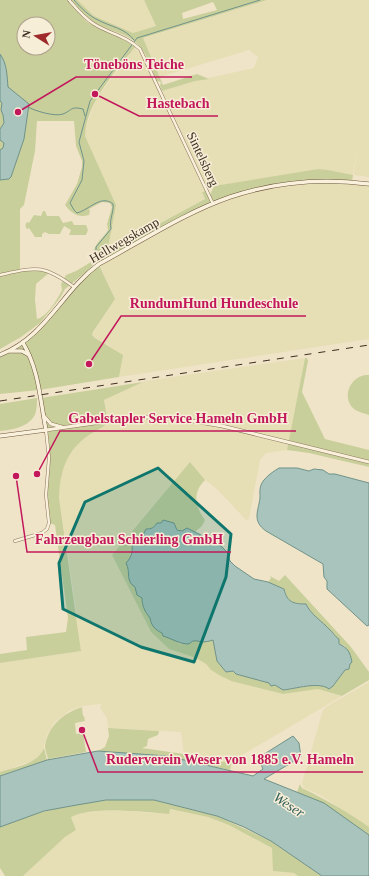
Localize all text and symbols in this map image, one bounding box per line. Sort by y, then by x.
north arrow [16,16,56,56]
text: N [20,29,33,39]
callout: Töneböns Teiche [76,51,192,77]
text: Töneböns Teiche [84,57,184,72]
callout: Hastebach [139,90,218,116]
text: Hastebach [147,96,210,111]
street label: Sintelsberg [184,129,222,189]
street label: Hellwegskamp [86,214,162,266]
callout: RundumHund Hundeschule [121,290,306,316]
text: RundumHund Hundeschule [130,296,298,311]
callout: Gabelstapler Service Hameln GmbH [60,405,296,431]
text: Gabelstapler Service Hameln GmbH [68,411,288,426]
callout: Fahrzeugbau Schierling GmbH [27,526,231,552]
text: Fahrzeugbau Schierling GmbH [35,532,223,547]
callout: Ruderverein Weser von 1885 e.V. Hameln [98,746,363,772]
text: Ruderverein Weser von 1885 e.V. Hameln [106,752,354,767]
water label: Weser [271,790,308,821]

